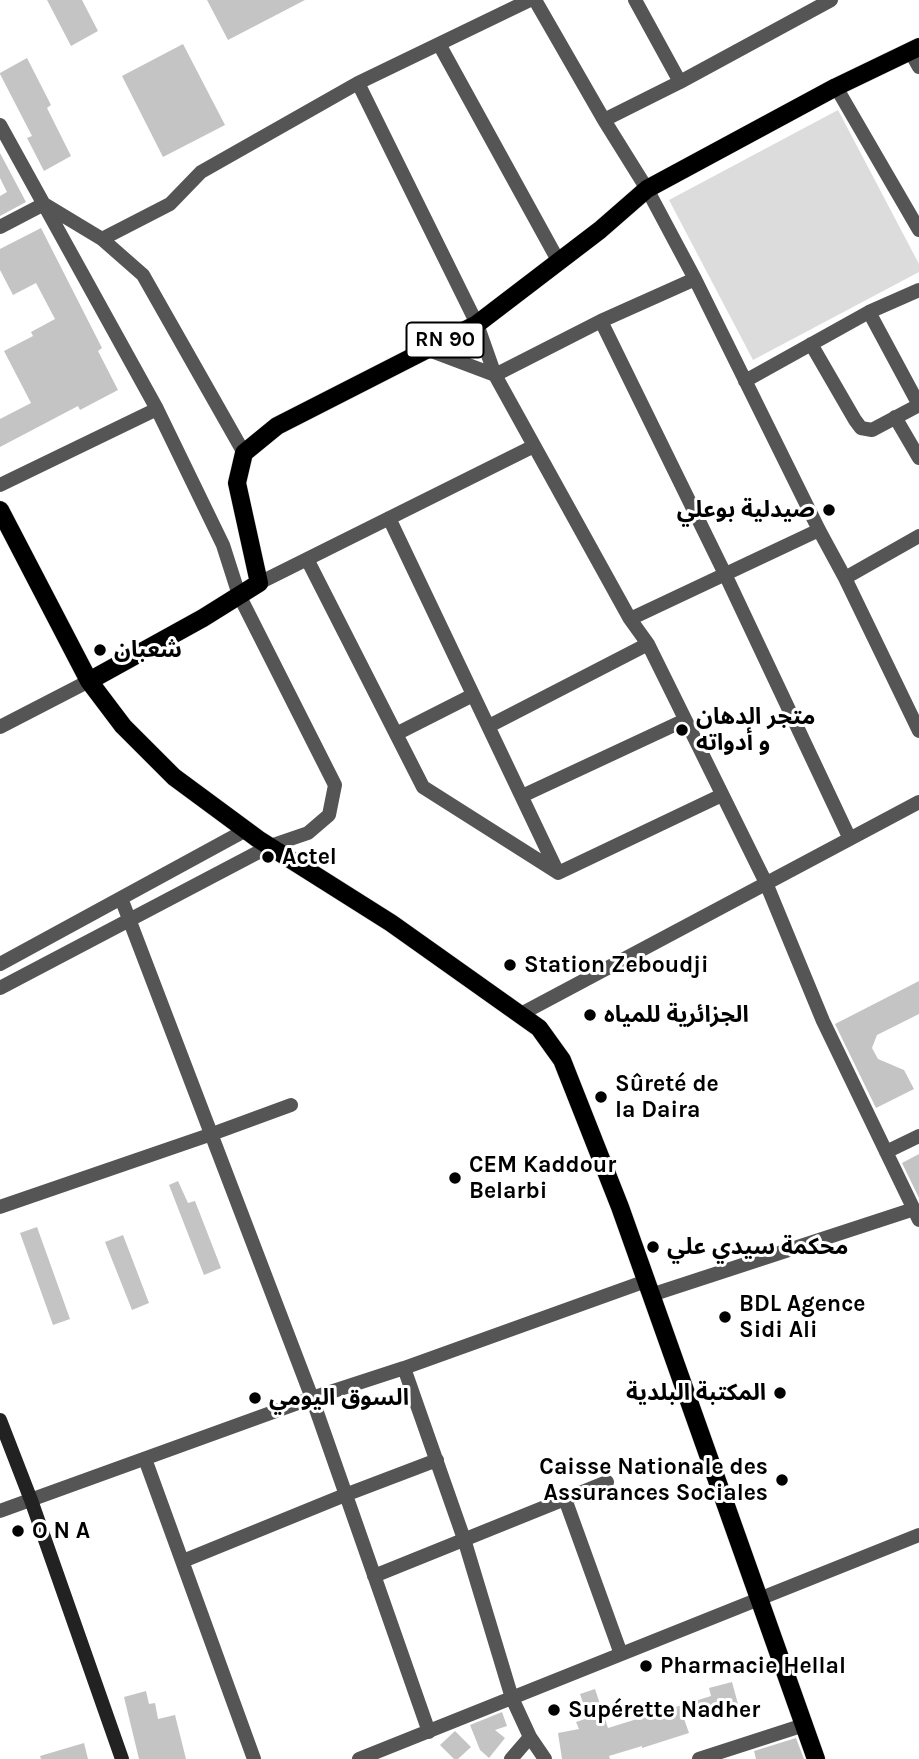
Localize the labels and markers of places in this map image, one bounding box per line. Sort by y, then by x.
place label: صيدلية بوعلي [677,496,815,524]
marker: صيدلية بوعلي [821,502,837,518]
place label: شعبان [114,636,182,664]
marker: شعبان [92,642,108,658]
place label: متجر الدهان و أدواته [696,703,815,757]
marker: متجر الدهان و أدواته [674,722,690,738]
place label: Actel [282,843,337,871]
marker: Actel [260,849,276,865]
place label: Station Zeboudji [524,951,709,979]
marker: Station Zeboudji [502,957,518,973]
place label: الجزائرية للمياه [604,1001,749,1029]
marker: الجزائرية للمياه [582,1007,598,1023]
place label: Sûreté de la Daira [615,1070,719,1124]
marker: Sûreté de la Daira [593,1089,609,1105]
place label: CEM Kaddour Belarbi [469,1151,616,1205]
marker: CEM Kaddour Belarbi [447,1170,463,1186]
place label: محكمة سيدي علي [667,1233,848,1261]
marker: محكمة سيدي علي [645,1239,661,1255]
place label: BDL Agence Sidi Ali [739,1290,866,1344]
marker: BDL Agence Sidi Ali [717,1309,733,1325]
place label: المكتبة البلدية [626,1379,766,1407]
place label: السوق اليومي [269,1384,409,1412]
marker: المكتبة البلدية [772,1385,788,1401]
marker: السوق اليومي [247,1390,263,1406]
place label: Caisse Nationale des Assurances Sociales [539,1453,768,1507]
marker: Caisse Nationale des Assurances Sociales [774,1472,790,1488]
place label: O N A [32,1517,90,1545]
marker: O N A [10,1523,26,1539]
place label: Pharmacie Hellal [660,1652,846,1680]
marker: Pharmacie Hellal [638,1658,654,1674]
place label: Supérette Nadher [568,1696,760,1724]
marker: Supérette Nadher [546,1702,562,1718]

